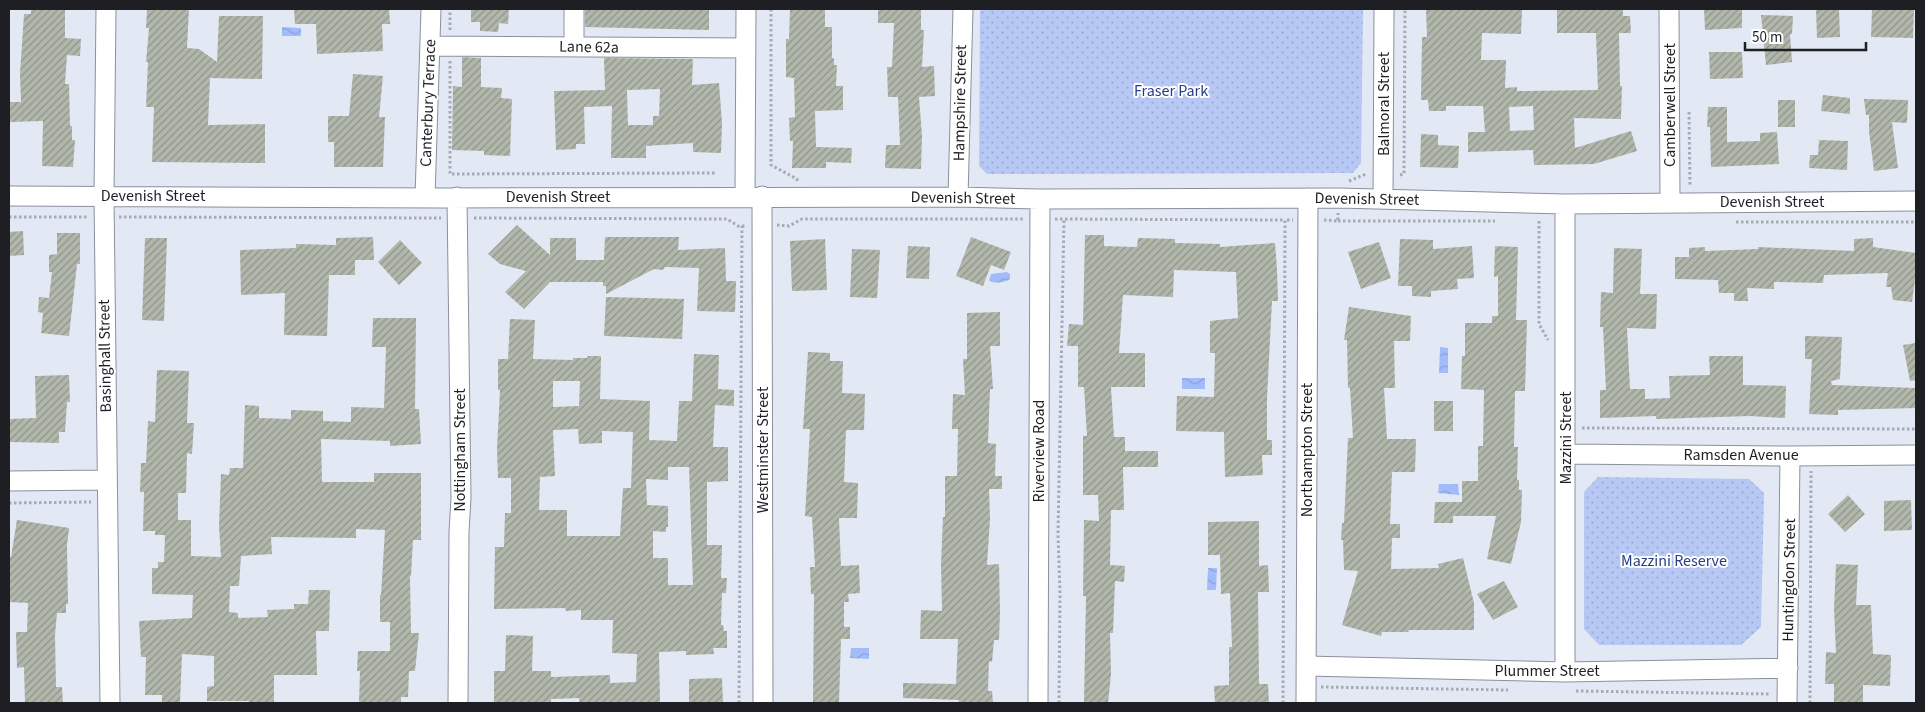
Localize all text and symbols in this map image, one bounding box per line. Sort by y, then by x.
scale bar [1745,20,1866,52]
text: 50 m [1752,27,1782,48]
street label: Lane 62a [559,35,619,59]
street label: Canterbury Terrace [415,39,441,167]
street label: Camberwell Street [1659,42,1681,167]
street label: Hampshire Street [948,44,972,161]
street label: Balmoral Street [1373,51,1395,156]
park label: Fraser Park [1134,80,1208,102]
street label: Devenish Street [101,185,206,207]
street label: Devenish Street [506,186,611,208]
street label: Devenish Street [911,186,1016,210]
street label: Devenish Street [1315,187,1420,211]
street label: Devenish Street [1720,191,1825,213]
street label: Basinghall Street [93,299,117,413]
street label: Northampton Street [1296,382,1318,517]
street label: Westminster Street [752,386,774,513]
street label: Nottingham Street [449,388,471,512]
street label: Mazzini Street [1555,391,1577,485]
street label: Riverview Road [1028,400,1050,502]
street label: Ramsden Avenue [1683,444,1799,466]
street label: Huntingdon Street [1777,518,1801,642]
park label: Mazzini Reserve [1621,550,1727,572]
street label: Plummer Street [1494,660,1600,682]

